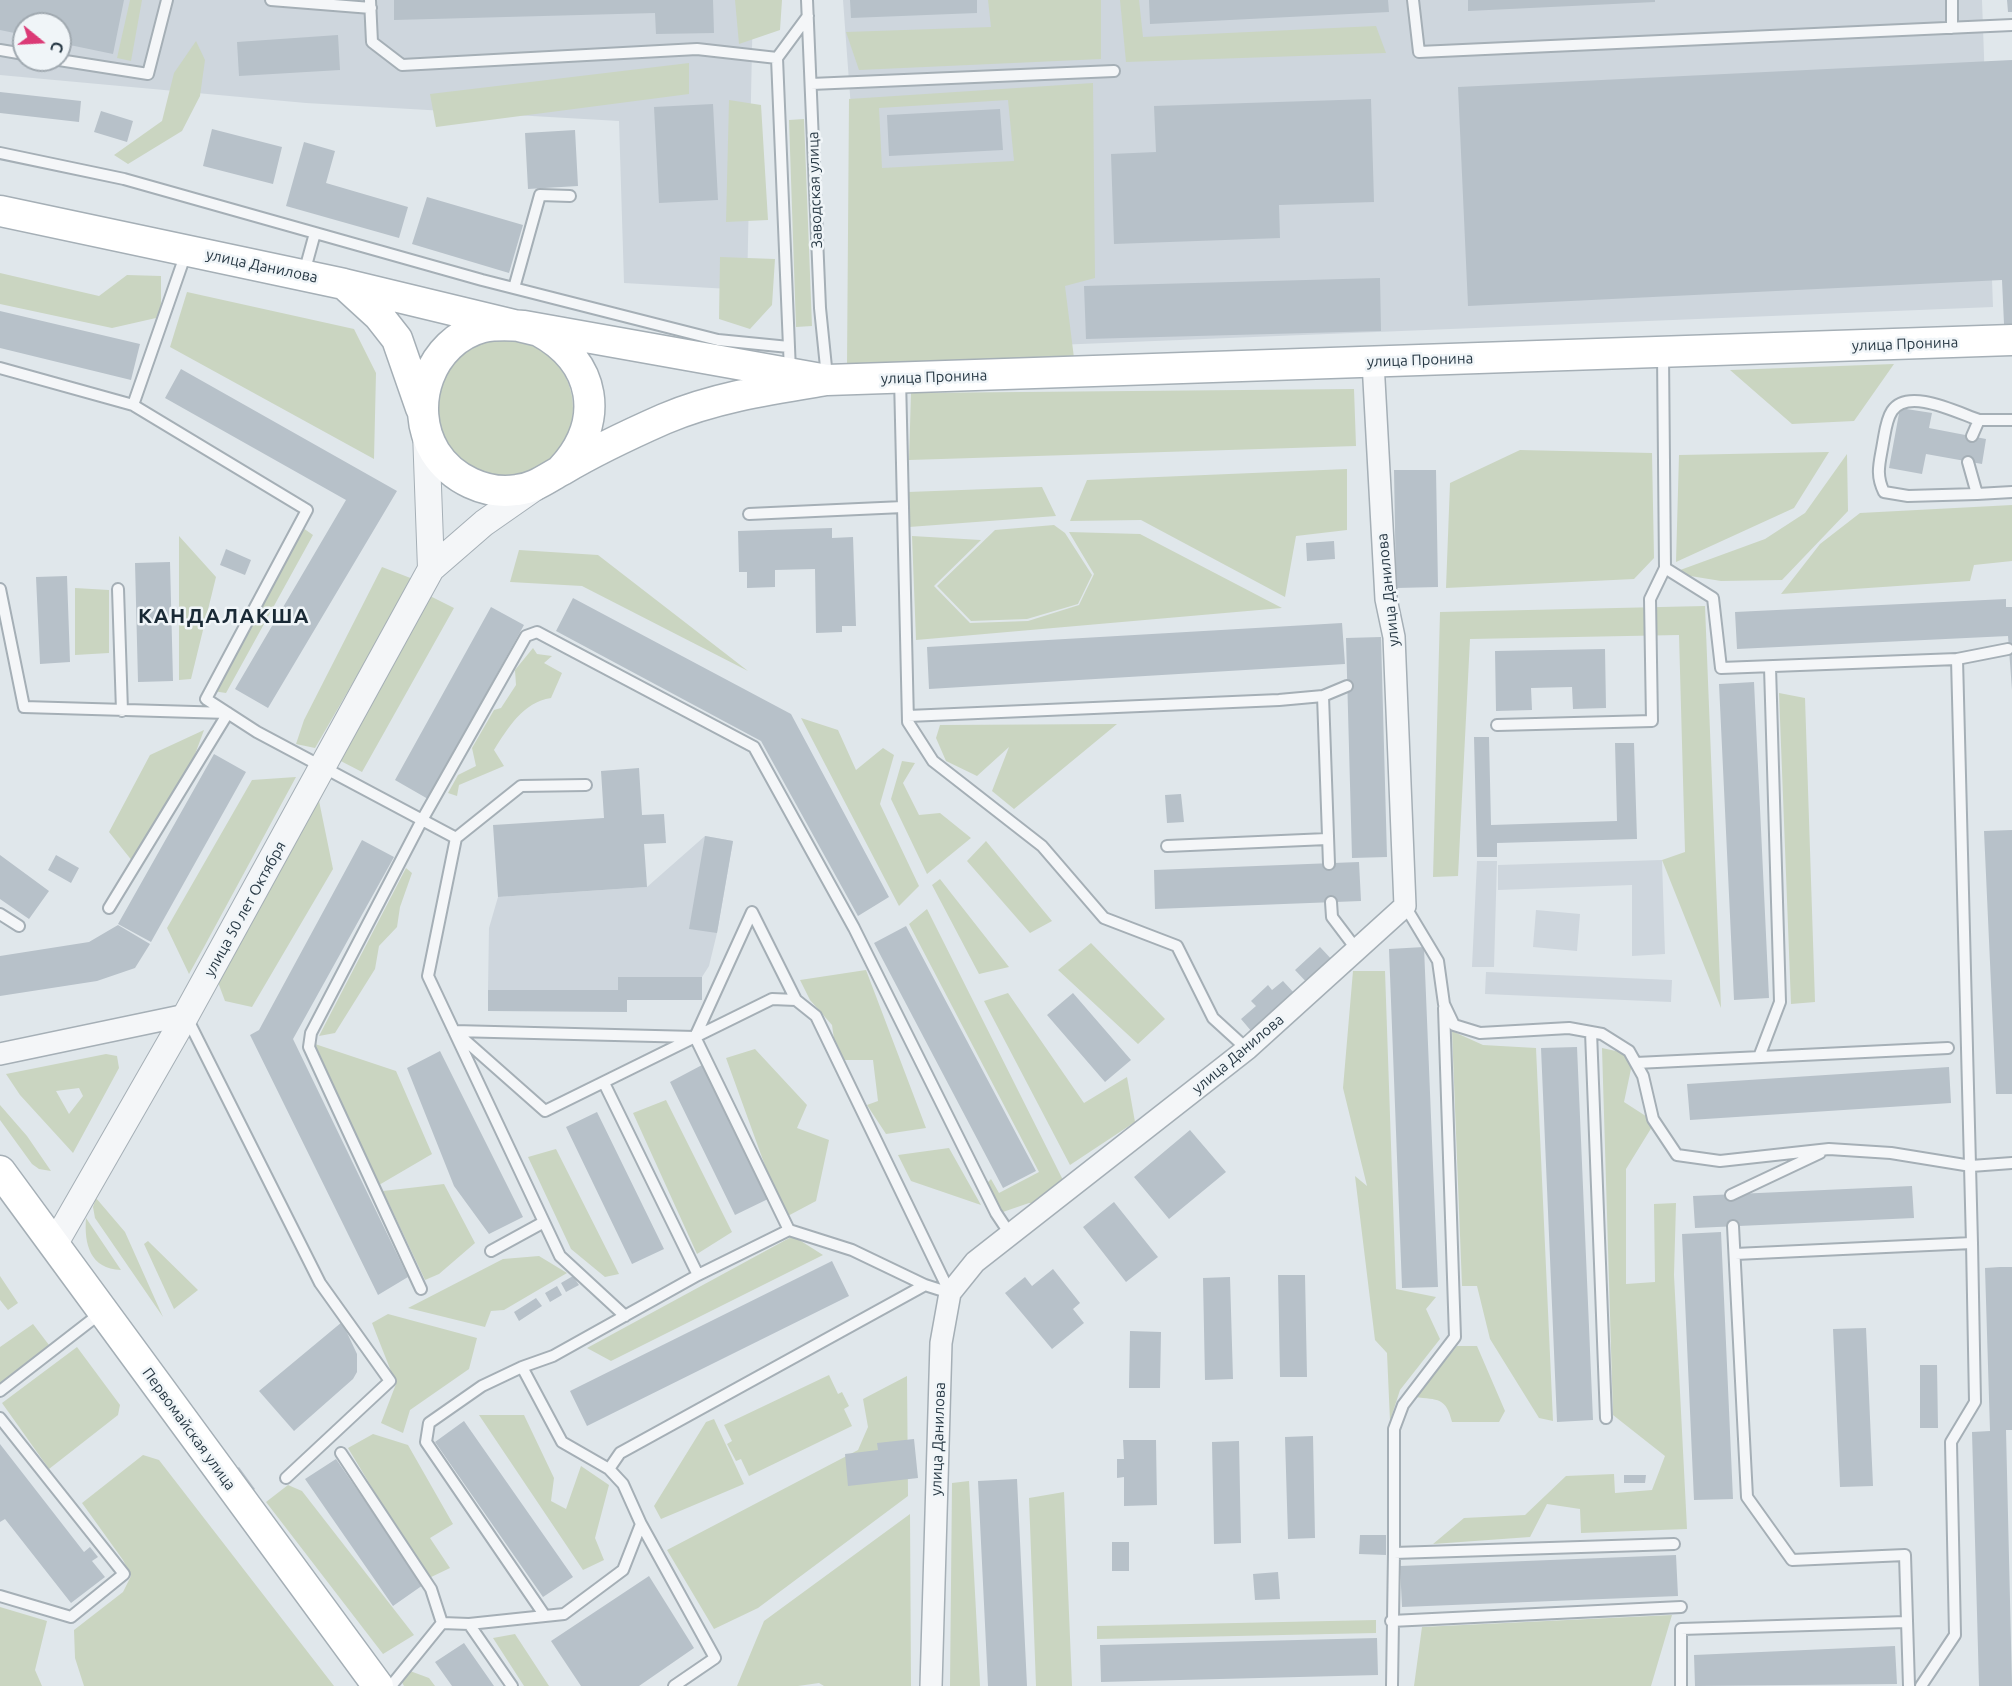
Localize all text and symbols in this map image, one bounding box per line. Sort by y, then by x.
north arrow [12,12,72,72]
text: С [47,39,67,55]
street label: Заводская улица [804,131,826,249]
street label: улица Данилова [204,245,320,287]
street label: улица Пронина [1851,333,1959,355]
street label: улица Пронина [1366,349,1474,371]
street label: улица Пронина [880,366,988,388]
street label: улица Данилова [1373,532,1403,648]
district label: КАНДАЛАКША [138,603,310,629]
street label: улица 50 лет Октября [200,838,290,980]
street label: улица Данилова [1189,1011,1287,1097]
street label: Первомайская улица [139,1364,239,1494]
street label: улица Данилова [927,1382,949,1496]

